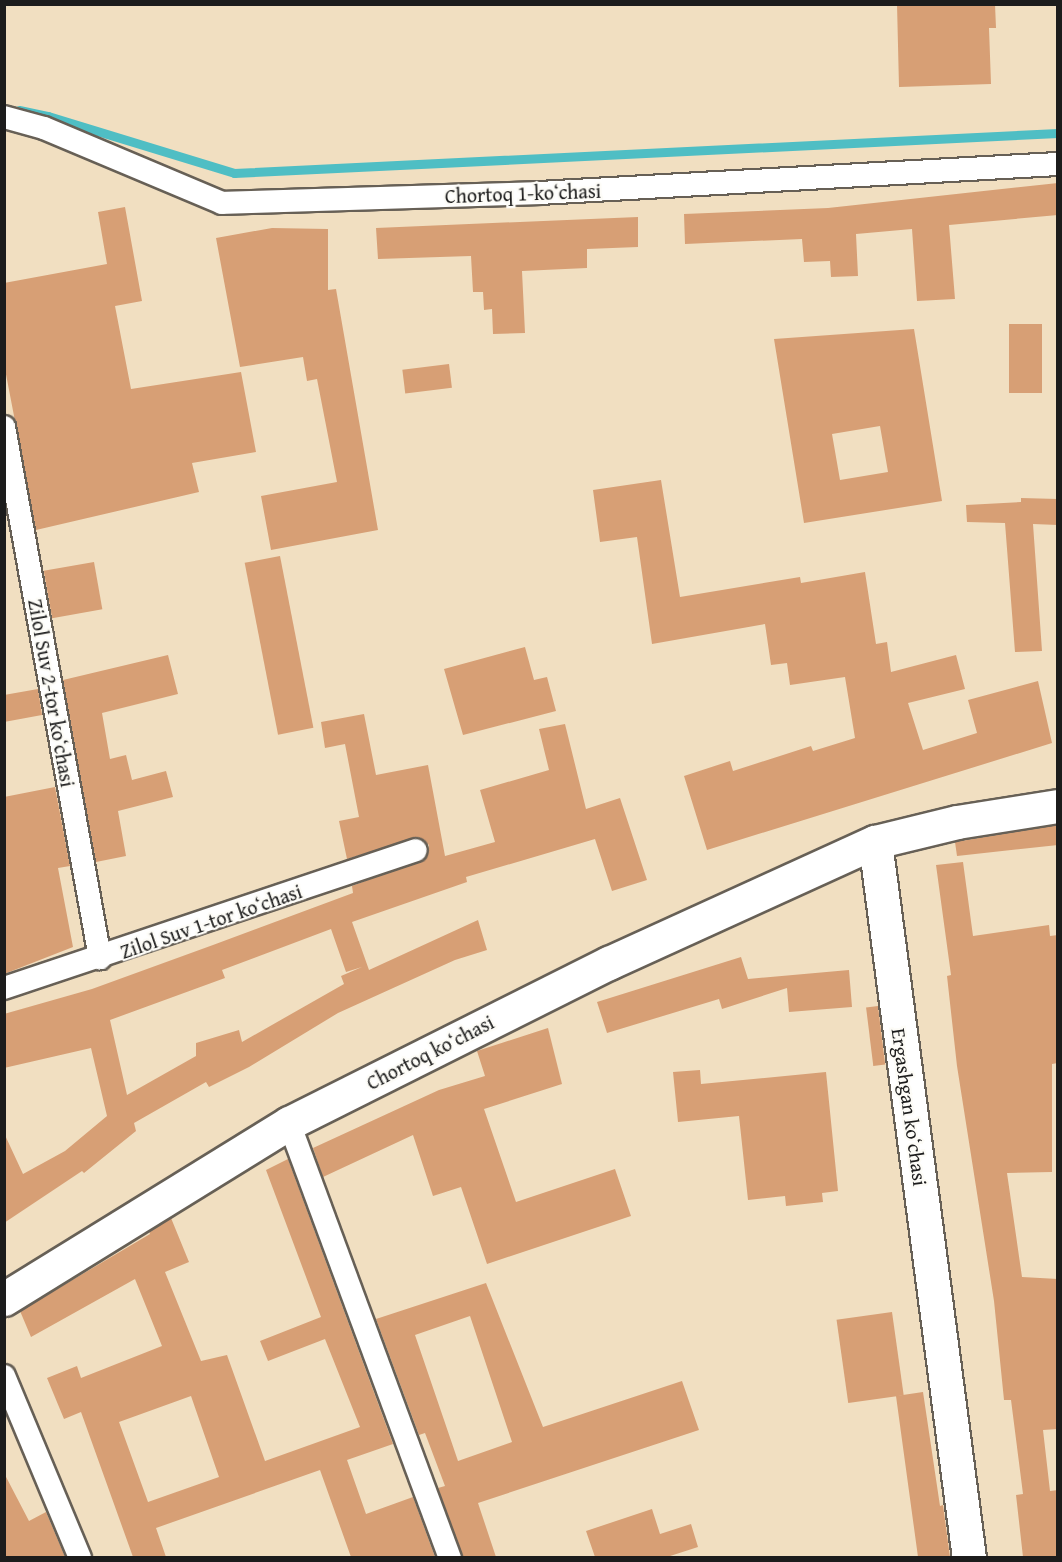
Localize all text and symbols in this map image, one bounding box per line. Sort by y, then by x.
street label: Chortoq 1-koʻchasi [444,178,602,208]
street label: Zilol Suv 2-tor koʻchasi [24,597,80,789]
street label: Zilol Suv 1-tor koʻchasi [117,879,305,963]
street label: Chortoq koʻchasi [362,1010,498,1094]
street label: Ergashgan koʻchasi [887,1027,933,1187]

